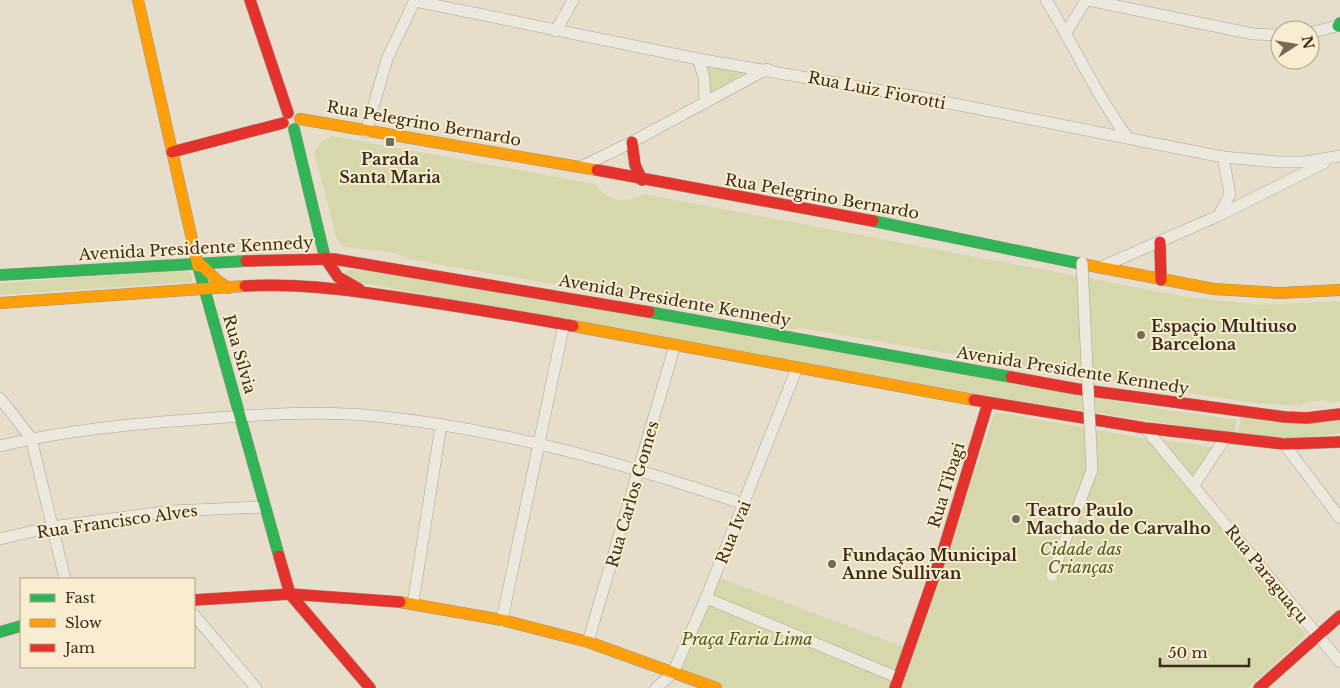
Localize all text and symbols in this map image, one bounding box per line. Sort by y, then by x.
north arrow [1270,20,1320,70]
text: N [1298,34,1318,51]
street label: Rua Luiz Fiorotti [806,67,948,113]
street label: Rua Pelegrino Bernardo [325,96,523,150]
marker: Parada Santa Maria [384,136,396,148]
place label: Parada Santa Maria [339,149,441,187]
street label: Rua Pelegrino Bernardo [723,169,921,223]
street label: Avenida Presidente Kennedy [77,232,315,264]
street label: Avenida Presidente Kennedy [557,270,793,330]
street label: Rua Sílvia [219,312,261,396]
place label: Espaçio Multiuso Barcelona [1151,316,1297,354]
marker: Espaçio Multiuso Barcelona [1135,329,1147,341]
street label: Avenida Presidente Kennedy [954,342,1191,398]
street label: Rua Carlos Gomes [602,418,662,570]
street label: Rua Tibagi [924,439,969,530]
street label: Rua Ivai [711,497,755,567]
street label: Rua Francisco Alves [35,500,199,542]
place label: Teatro Paulo Machado de Carvalho [1026,500,1211,538]
marker: Teatro Paulo Machado de Carvalho [1010,513,1022,525]
street label: Rua Paraguaçu [1221,521,1313,628]
park label: Cidade das Crianças [1040,539,1122,577]
place label: Fundação Municipal Anne Sullivan [841,545,1017,583]
marker: Fundação Municipal Anne Sullivan [826,558,838,570]
legend [20,578,195,668]
text: Fast [65,588,96,607]
text: Slow [65,613,102,632]
park label: Praça Faria Lima [680,629,813,649]
scale bar [1160,636,1249,668]
text: Jam [63,638,95,657]
text: 50 m [1168,643,1208,662]

